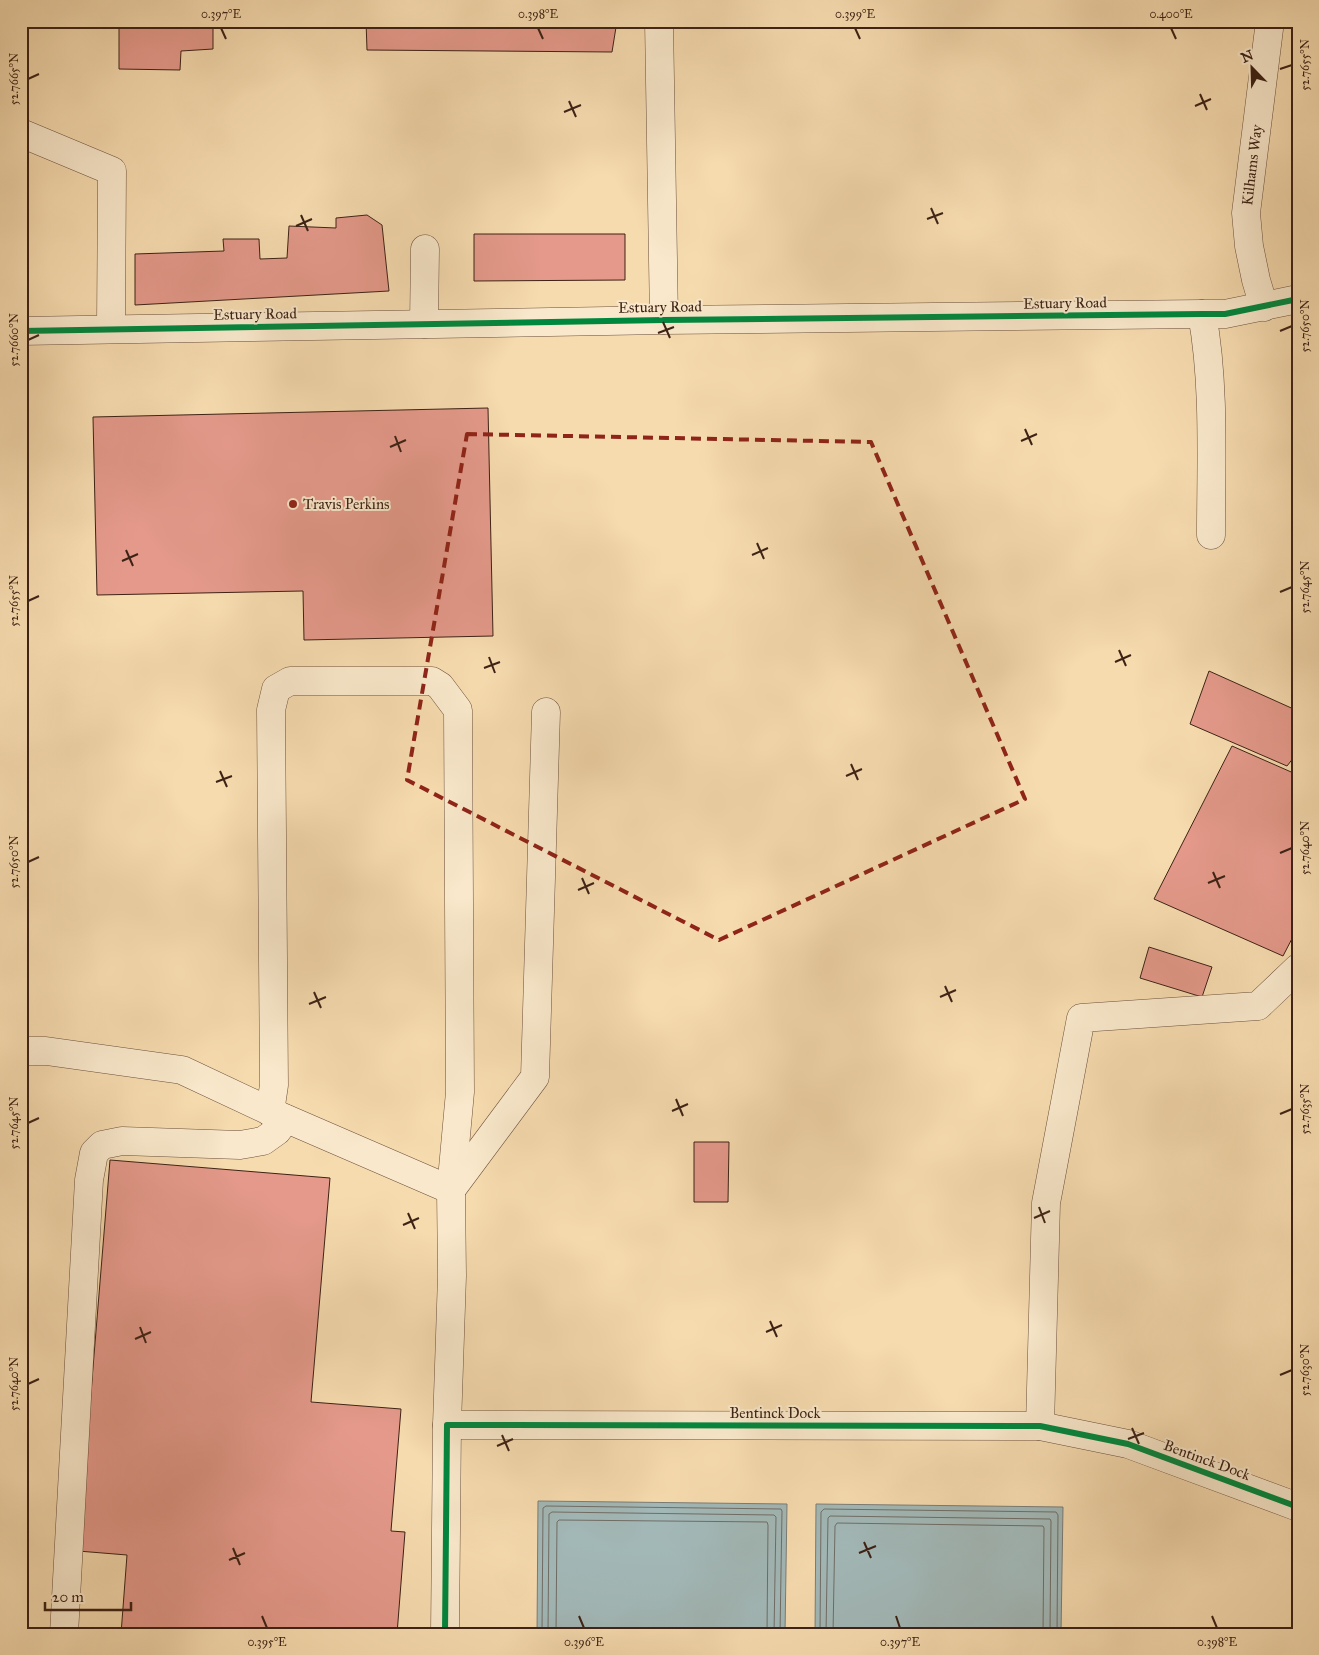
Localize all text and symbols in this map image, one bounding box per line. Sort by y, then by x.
text: 0.397°E [201,7,241,21]
text: 0.398°E [518,7,558,21]
text: 0.399°E [835,7,875,21]
text: 0.400°E [1149,7,1193,21]
text: 52.7655°N [1298,39,1312,91]
north arrow [1226,42,1276,92]
text: N [1238,46,1256,67]
text: 52.7665°N [7,53,21,105]
street label: Kilhams Way [1238,122,1266,207]
street label: Estuary Road [1023,293,1107,313]
street label: Estuary Road [618,297,702,317]
text: 52.7650°N [1298,299,1312,353]
street label: Estuary Road [213,304,297,324]
text: 52.7660°N [7,313,21,367]
place label: Travis Perkins [303,495,389,513]
marker: Travis Perkins [287,498,299,510]
text: 52.7645°N [1298,561,1312,613]
text: 52.7655°N [7,575,21,627]
text: 52.7640°N [1298,821,1312,875]
text: 52.7650°N [7,835,21,889]
text: 52.7635°N [1298,1084,1312,1134]
text: 52.7645°N [7,1097,21,1149]
text: 52.7630°N [1298,1344,1312,1396]
text: 52.7640°N [7,1357,21,1411]
street label: Bentinck Dock [729,1404,821,1422]
street label: Bentinck Dock [1161,1436,1253,1484]
scale bar [45,1580,131,1612]
text: 20 m [52,1588,84,1606]
text: 0.395°E [247,1635,287,1649]
text: 0.396°E [564,1635,604,1649]
text: 0.397°E [880,1635,920,1649]
text: 0.398°E [1197,1635,1237,1649]

